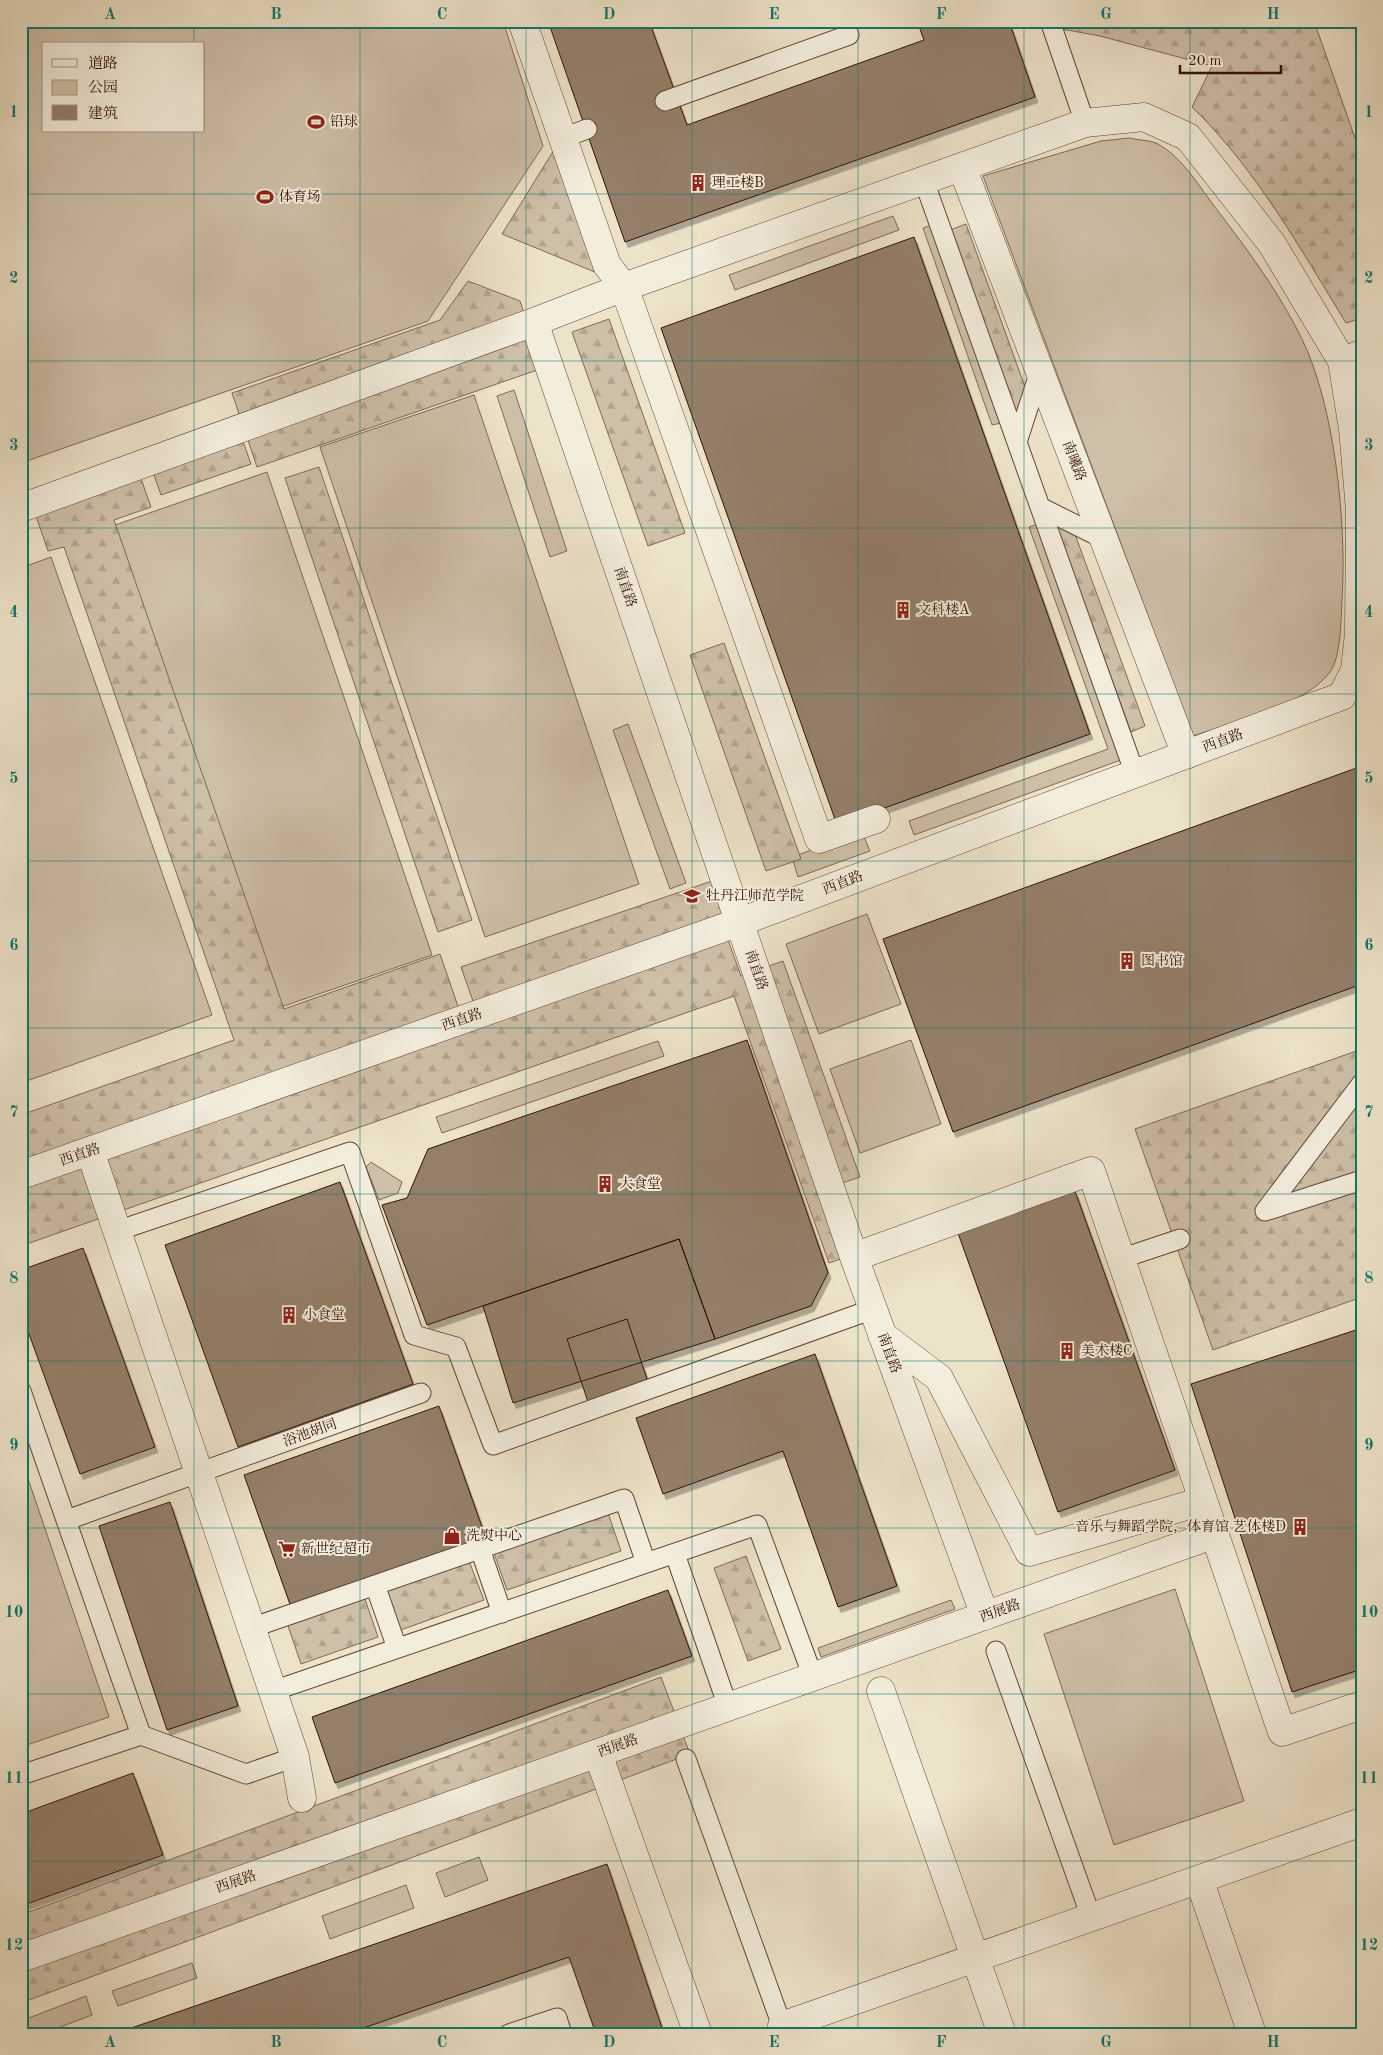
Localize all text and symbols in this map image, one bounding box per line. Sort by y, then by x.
text: A [104,7,116,23]
text: B [270,7,282,23]
text: C [437,7,447,23]
text: D [603,7,615,23]
text: E [768,7,780,23]
text: F [936,7,947,23]
text: G [1100,7,1112,23]
text: H [1266,7,1280,23]
legend [42,42,205,132]
scale bar [1180,42,1282,74]
text: 20 m [1188,54,1222,69]
text: 道路 [88,55,118,72]
text: 公园 [88,79,118,96]
text: 1 [9,105,19,121]
text: 建筑 [88,105,118,122]
text: 1 [1364,105,1374,121]
sports icon: 铅球 [306,112,326,132]
place label: 铅球 [330,114,358,129]
building icon: 理工楼B [688,173,708,193]
place label: 理工楼B [712,175,764,190]
sports icon: 体育场 [255,187,275,207]
place label: 体育场 [279,189,321,204]
text: 2 [9,271,19,287]
text: 2 [1364,271,1374,287]
text: 3 [9,438,19,454]
text: 3 [1364,438,1374,454]
street label: 南曦路 [1060,439,1089,483]
street label: 南直路 [612,565,639,609]
building icon: 文科楼A [893,600,913,620]
place label: 文科楼A [917,602,970,617]
text: 4 [9,605,19,621]
text: 4 [1364,605,1374,621]
street label: 西直路 [1201,726,1245,755]
text: 5 [9,771,19,787]
text: 5 [1364,771,1374,787]
street label: 西直路 [821,868,865,897]
school or university icon: 牡丹江师范学院 [682,886,702,906]
place label: 牡丹江师范学院 [706,888,804,903]
text: 6 [9,938,19,954]
text: 6 [1364,938,1374,954]
street label: 南直路 [743,948,770,992]
building icon: 图书馆 [1117,951,1137,971]
place label: 图书馆 [1141,953,1183,968]
street label: 西直路 [440,1006,484,1033]
text: 7 [9,1105,19,1121]
text: 7 [1364,1105,1374,1121]
street label: 西直路 [58,1141,102,1168]
building icon: 大食堂 [595,1174,615,1194]
place label: 大食堂 [619,1176,661,1191]
text: 8 [9,1271,19,1287]
text: 8 [1364,1271,1374,1287]
building icon: 小食堂 [279,1305,299,1325]
place label: 小食堂 [303,1307,345,1322]
street label: 南直路 [875,1331,904,1375]
building icon: 美术楼C [1057,1341,1077,1361]
place label: 美术楼C [1081,1343,1132,1358]
street label: 浴池胡同 [281,1416,339,1449]
text: 9 [9,1438,19,1454]
text: 9 [1364,1438,1374,1454]
building icon: 音乐与舞蹈学院，体育馆 艺体楼D [1290,1517,1310,1537]
place label: 音乐与舞蹈学院，体育馆 艺体楼D [1075,1519,1286,1534]
shop icon: 洗熨中心 [442,1526,462,1546]
place label: 洗熨中心 [466,1528,522,1543]
supermarket icon: 新世纪超市 [277,1539,297,1559]
place label: 新世纪超市 [301,1541,371,1556]
street label: 西展路 [978,1596,1022,1625]
text: 10 [5,1605,23,1621]
text: 10 [1360,1605,1378,1621]
street label: 西展路 [596,1731,640,1760]
text: 11 [5,1771,23,1787]
text: 11 [1360,1771,1378,1787]
street label: 西展路 [214,1868,258,1895]
text: 12 [5,1938,23,1954]
text: 12 [1360,1938,1378,1954]
text: A [104,2035,116,2051]
text: B [270,2035,282,2051]
text: C [437,2035,447,2051]
text: D [603,2035,615,2051]
text: E [768,2035,780,2051]
text: F [936,2035,947,2051]
text: G [1100,2035,1112,2051]
text: H [1266,2035,1280,2051]

